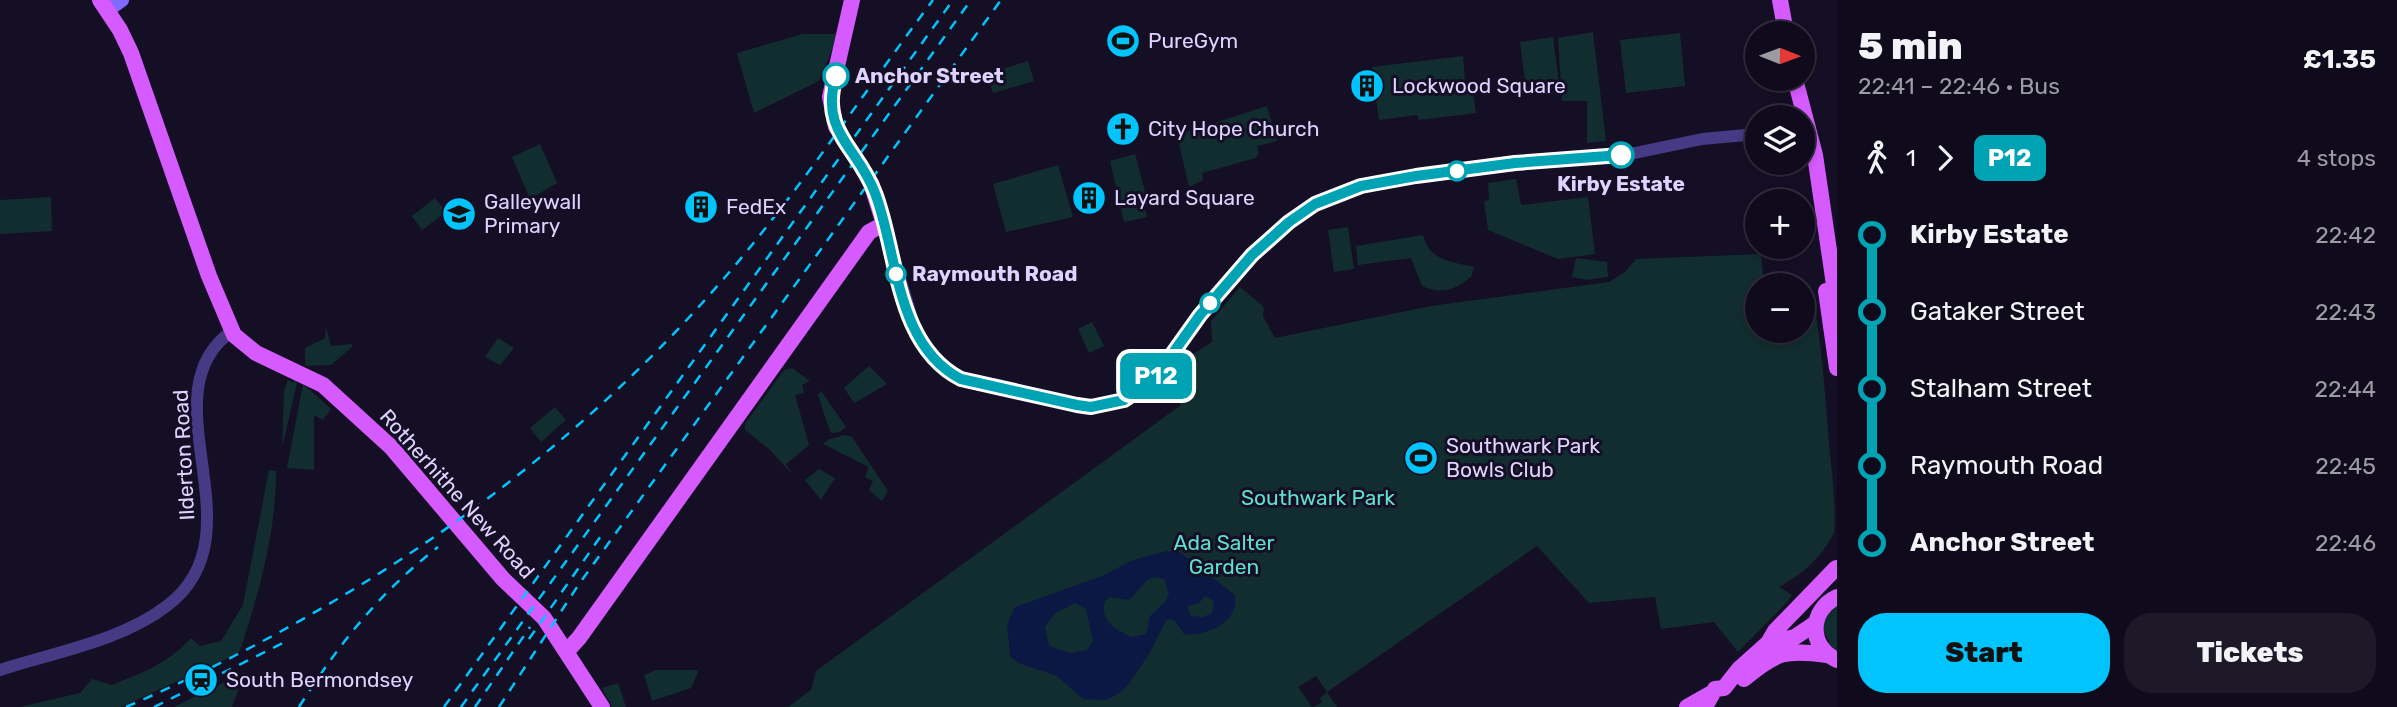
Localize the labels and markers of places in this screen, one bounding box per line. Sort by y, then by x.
sports icon: PureGym [1104,22,1142,60]
place label: PureGym [1148,28,1238,53]
marker: Anchor Street [823,63,849,89]
place label: Anchor Street [855,63,1004,88]
building icon: Lockwood Square [1348,67,1386,105]
place label: Lockwood Square [1392,73,1566,98]
church icon: City Hope Church [1104,110,1142,148]
place label: City Hope Church [1148,116,1320,141]
marker: Kirby Estate [1608,142,1634,168]
unlabelled marker [1447,161,1467,181]
place label: Kirby Estate [1557,171,1685,196]
building icon: Layard Square [1070,179,1108,217]
place label: Layard Square [1114,185,1255,210]
building icon: FedEx [682,188,720,226]
place label: Galleywall Primary [484,189,581,238]
place label: FedEx [726,194,786,219]
school or university icon: Galleywall Primary [440,195,478,233]
place label: Raymouth Road [912,261,1077,286]
marker: Raymouth Road [886,264,906,284]
unlabelled marker [1200,293,1220,313]
place label: Southwark Park Bowls Club [1446,433,1600,482]
sports icon: Southwark Park Bowls Club [1402,439,1440,477]
station icon: South Bermondsey [182,661,220,699]
place label: South Bermondsey [226,667,414,692]

